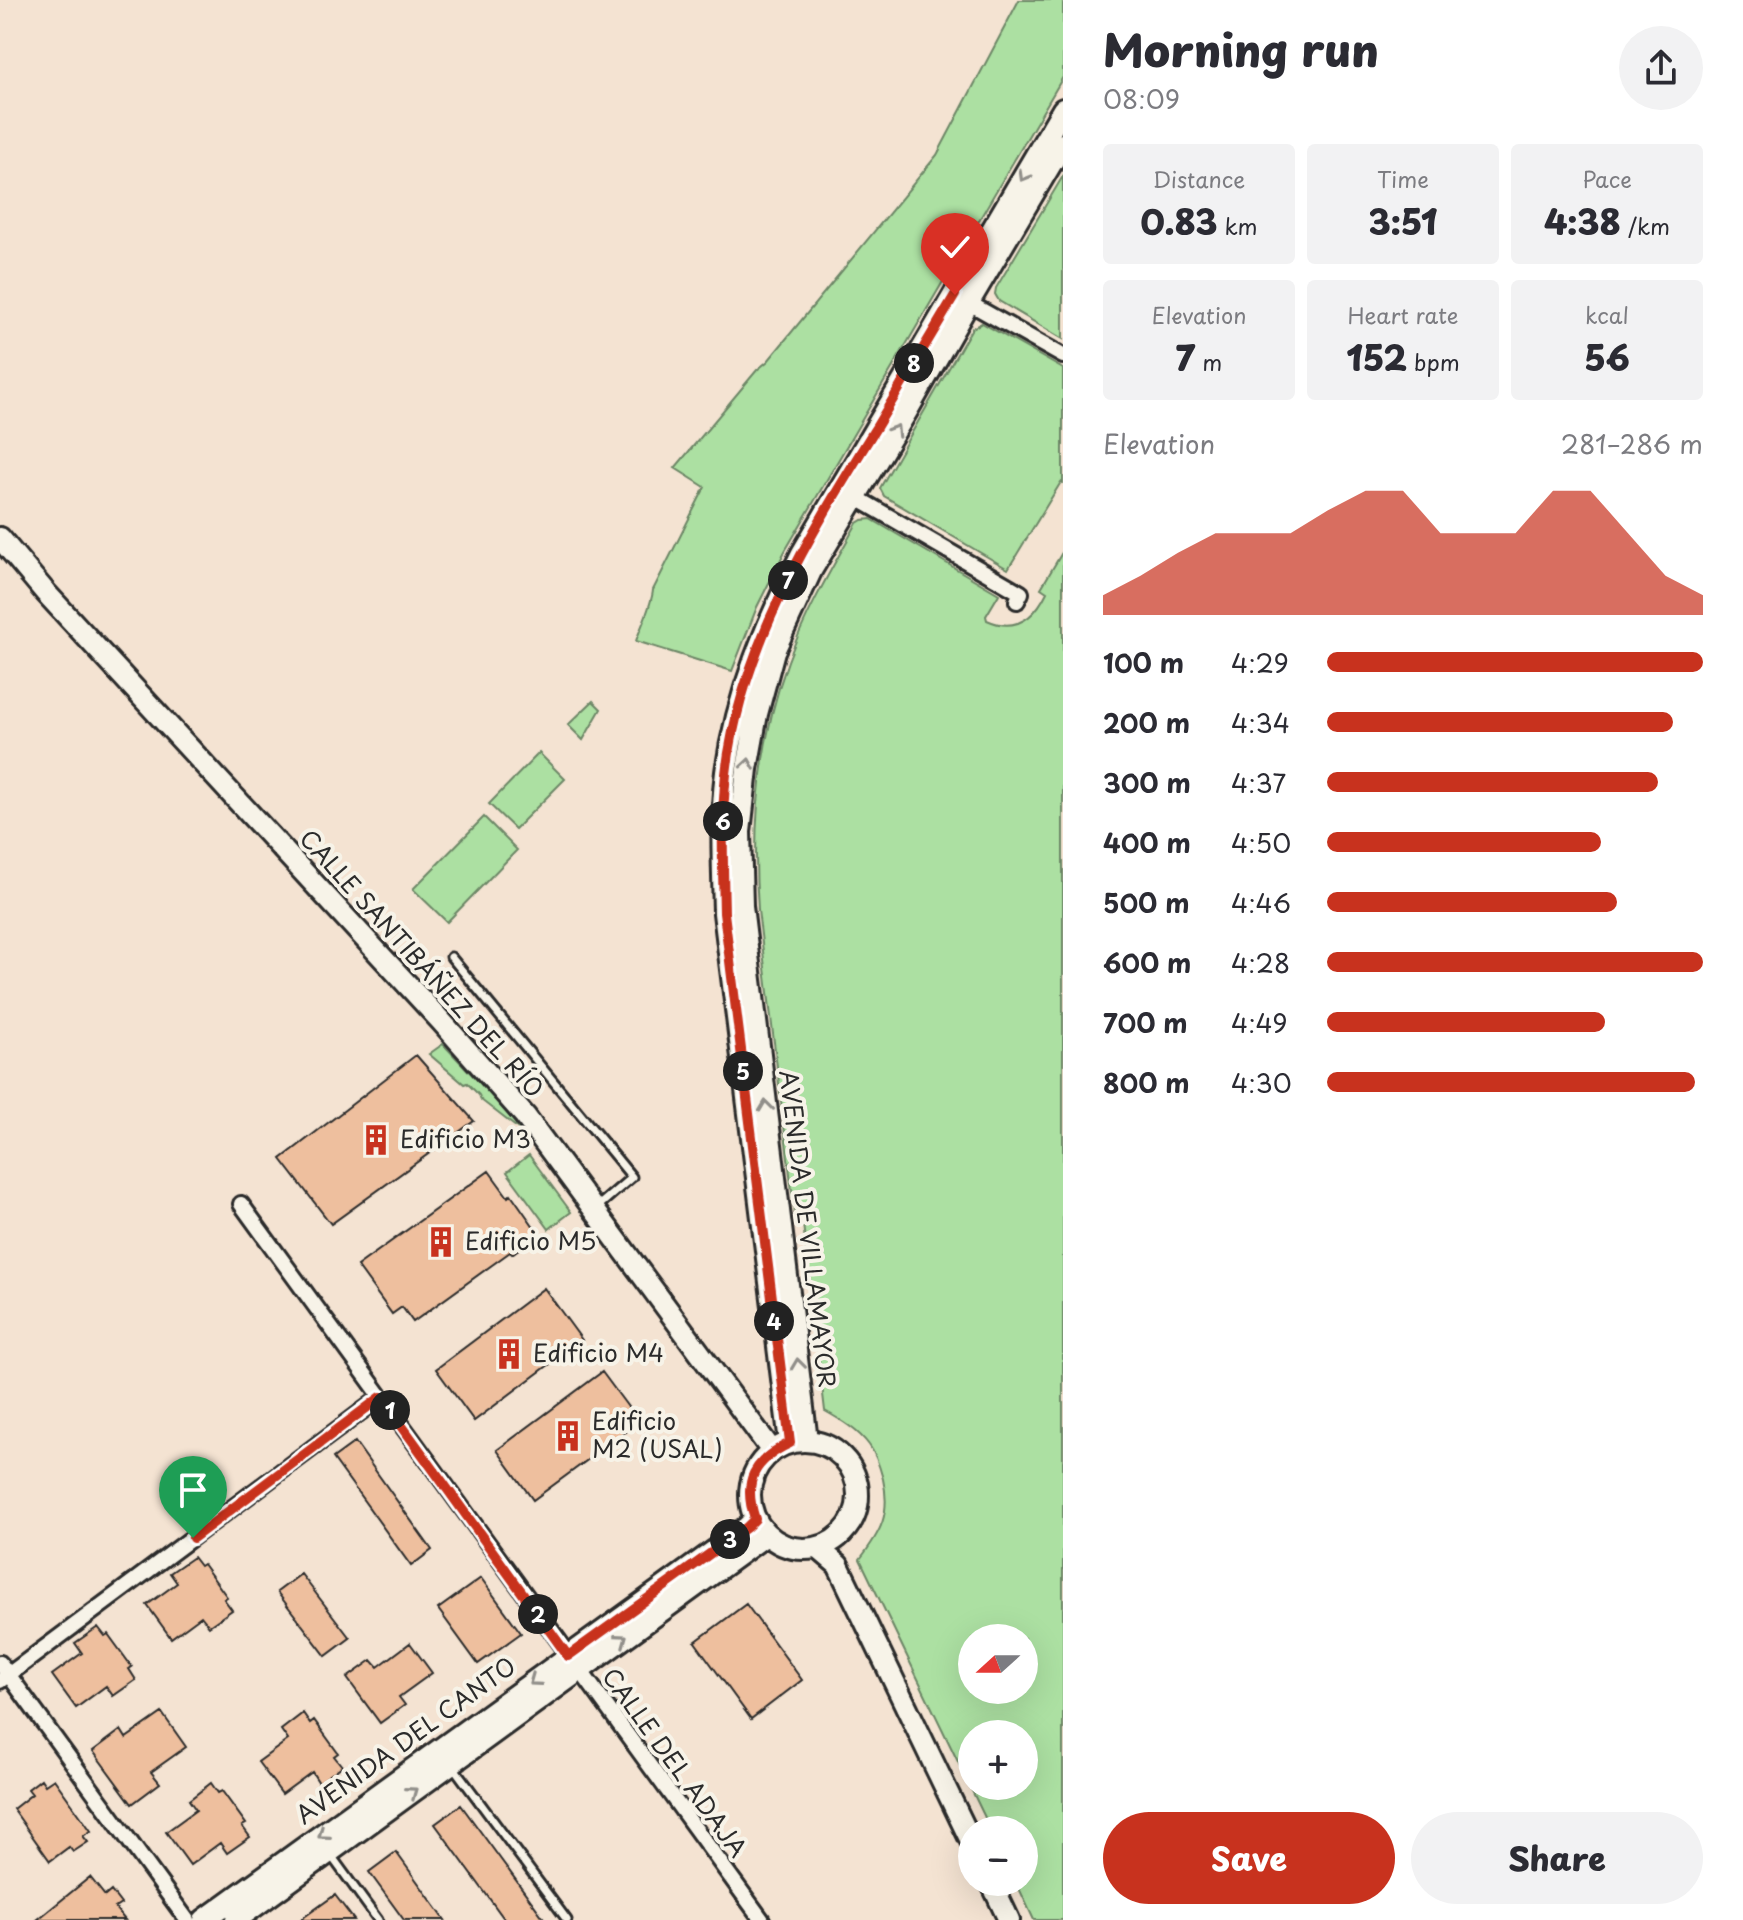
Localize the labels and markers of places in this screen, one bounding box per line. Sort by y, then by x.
pin [921,213,989,295]
pin: 8 [894,343,934,383]
pin: 7 [768,560,808,600]
pin: 6 [703,801,743,841]
pin: 5 [723,1051,763,1091]
place label: Edificio M3 [400,1120,531,1156]
building icon: Edificio M3 [359,1123,393,1157]
place label: Edificio M5 [465,1222,597,1258]
building icon: Edificio M5 [424,1225,458,1259]
pin: 4 [754,1301,794,1341]
place label: Edificio M4 [533,1334,664,1370]
building icon: Edificio M4 [492,1337,526,1371]
pin: 1 [370,1390,410,1430]
place label: Edificio M2 (USAL) [592,1402,723,1466]
building icon: Edificio M2 (USAL) [551,1419,585,1453]
pin [159,1456,227,1538]
pin: 3 [710,1519,750,1559]
pin: 2 [518,1594,558,1634]

